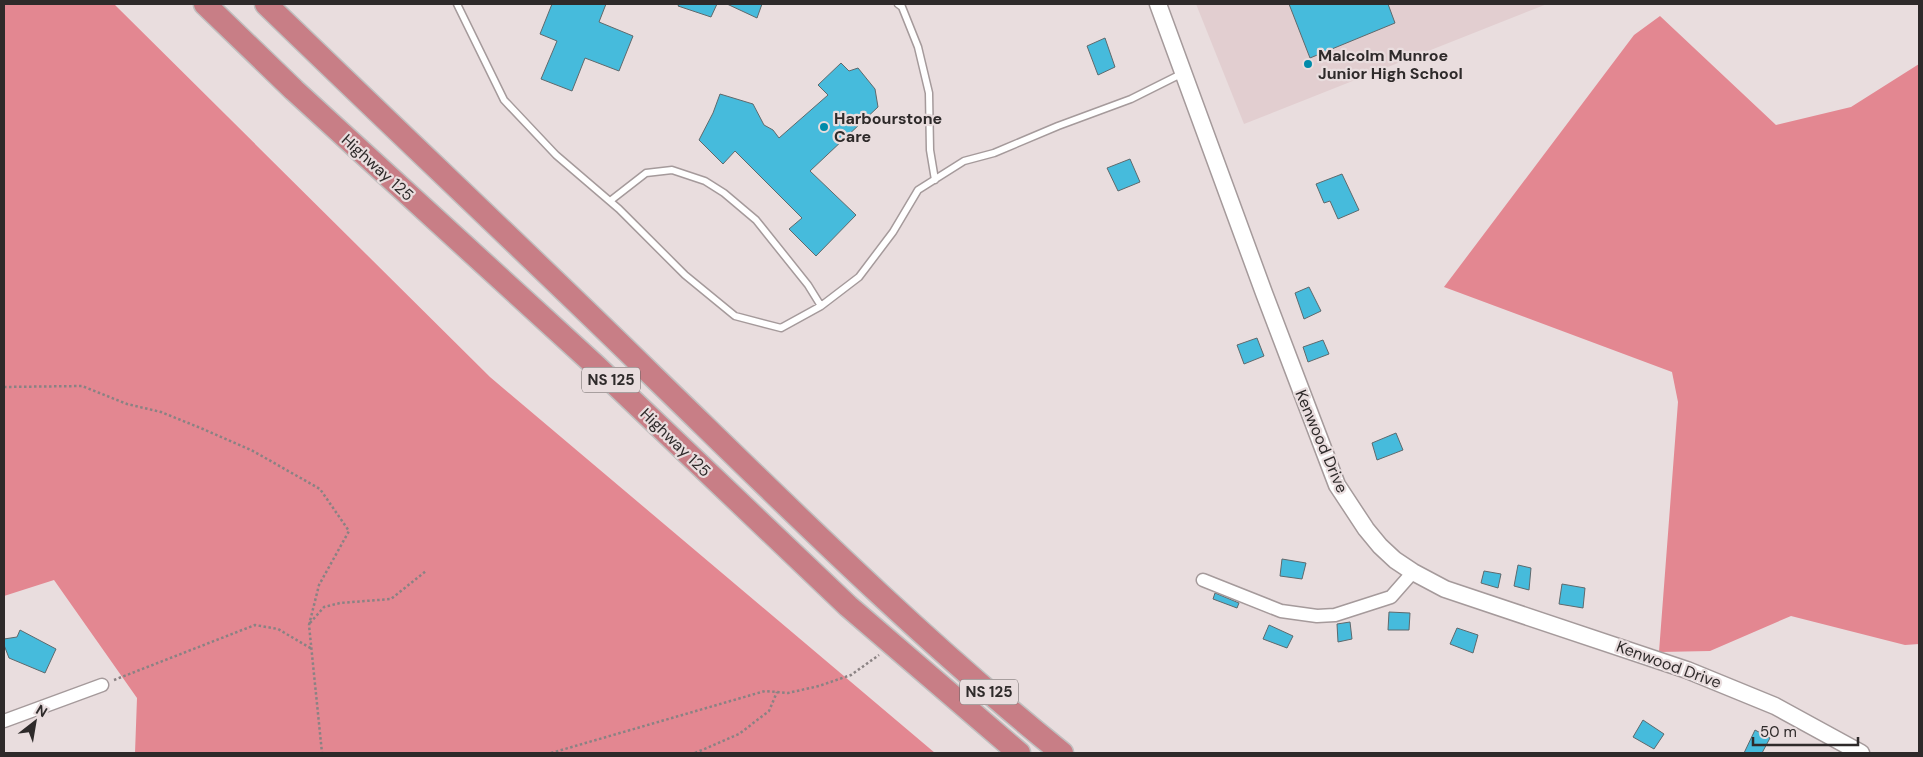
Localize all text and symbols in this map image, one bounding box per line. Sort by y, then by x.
place label: Malcolm Munroe Junior High School [1318,45,1463,84]
marker: Malcolm Munroe Junior High School [1302,58,1314,70]
place label: Harbourstone Care [834,108,942,147]
marker: Harbourstone Care [818,121,830,133]
street label: Highway 125 [337,129,418,205]
road number: NS 125 [582,368,640,392]
street label: Kenwood Drive [1290,386,1353,496]
street label: Highway 125 [636,403,715,481]
street label: Kenwood Drive [1613,636,1724,693]
road number: NS 125 [960,680,1018,704]
north arrow [10,697,60,747]
text: N [33,701,51,721]
scale bar [1753,714,1858,746]
text: 50 m [1760,722,1797,742]

